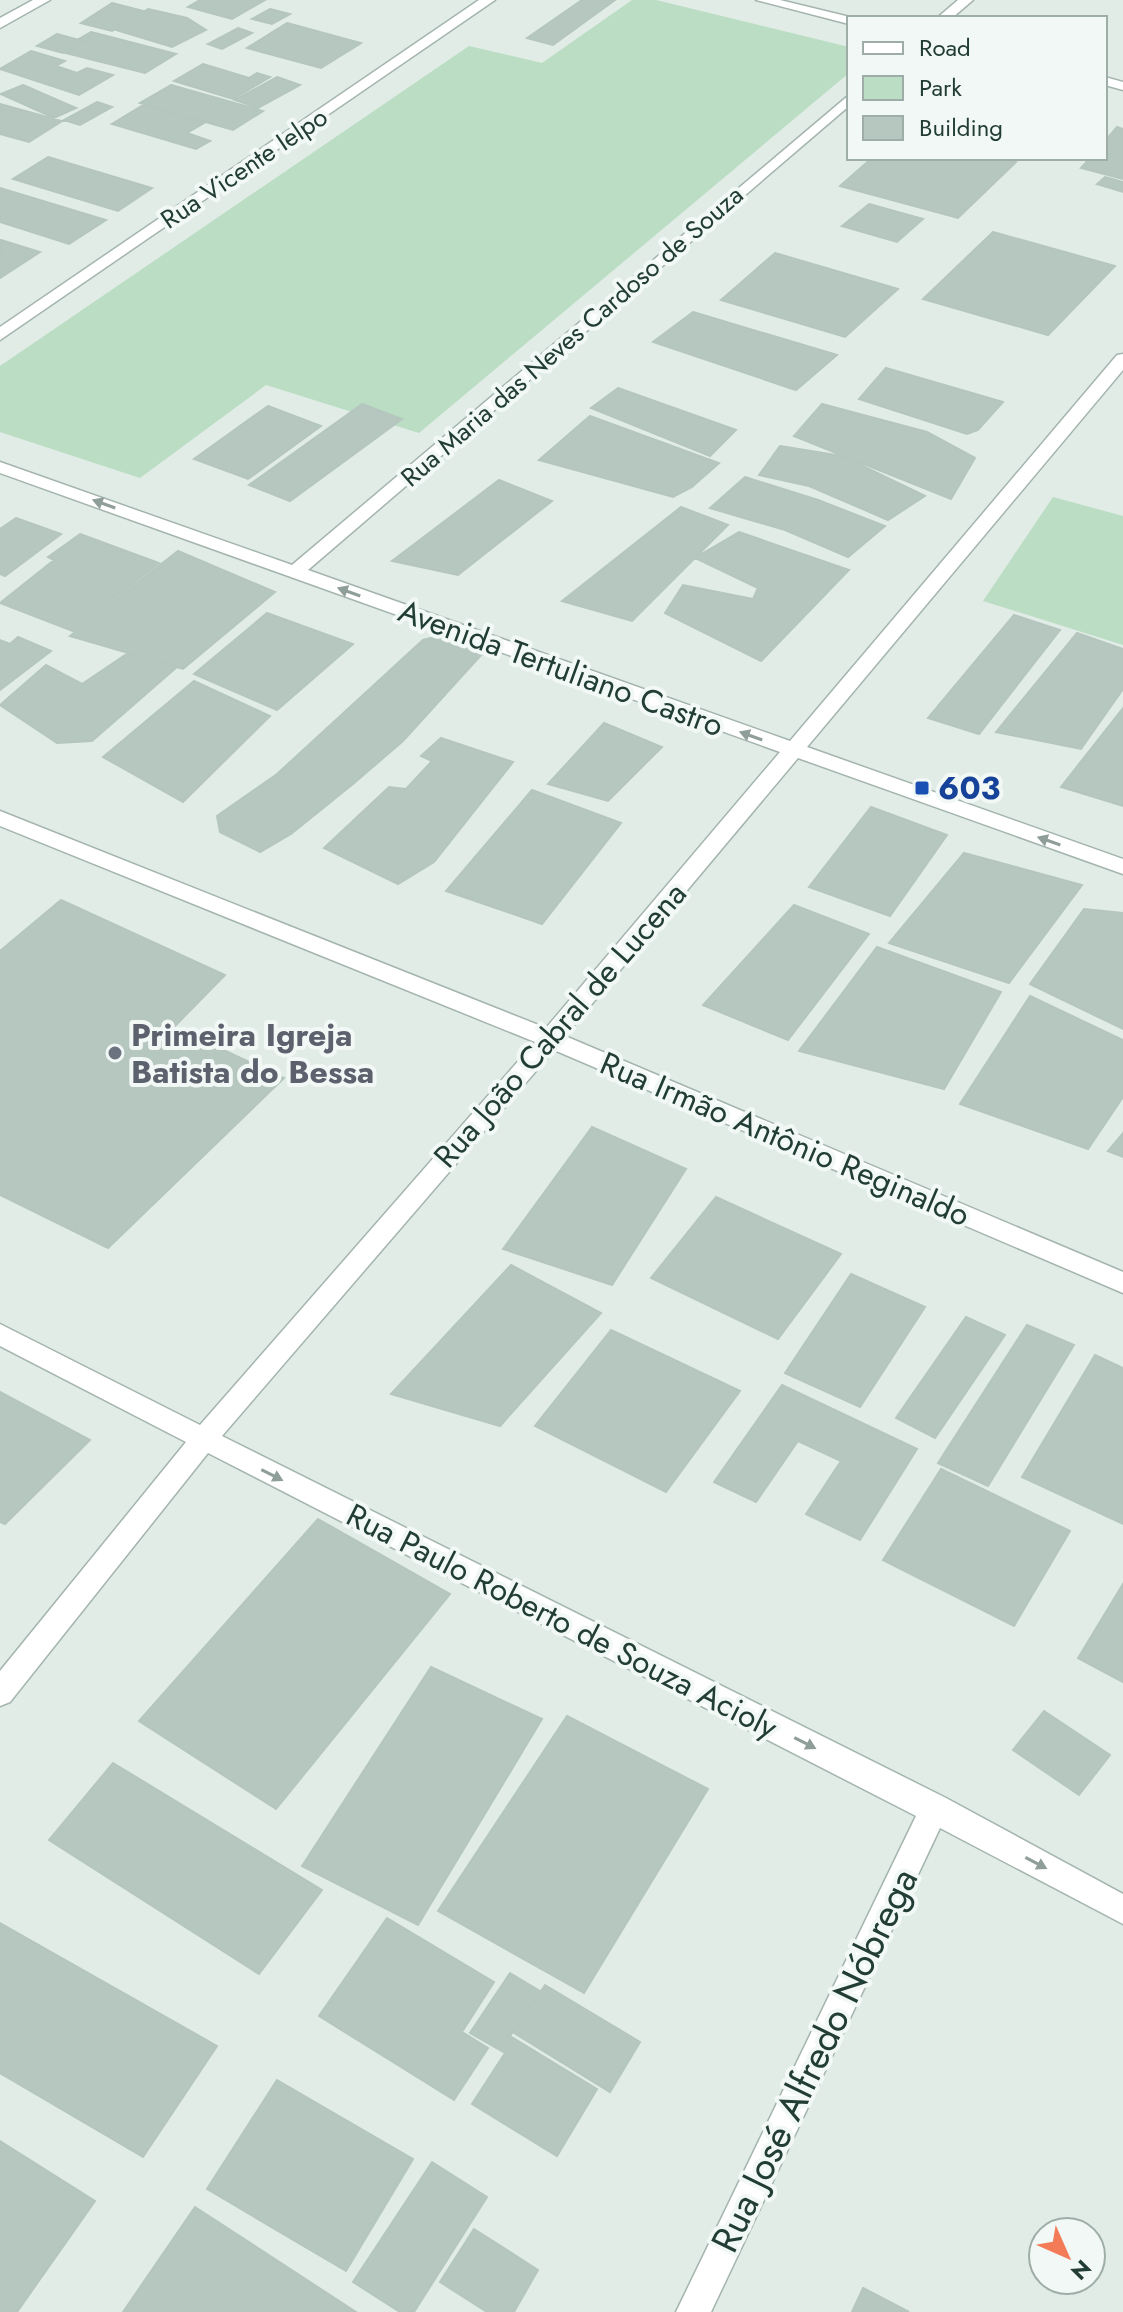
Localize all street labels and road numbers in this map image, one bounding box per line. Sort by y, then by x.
street label: Rua Vicente Ielpo [153,98,335,238]
street label: Rua Maria das Neves Cardoso de Souza [392,176,752,496]
street label: Avenida Tertuliano Castro [392,588,730,748]
street label: Rua João Cabral de Lucena [423,872,697,1178]
street label: Rua Irmão Antônio Reginaldo [593,1040,977,1238]
street label: Rua Paulo Roberto de Souza Acioly [338,1492,786,1750]
street label: Rua José Alfredo Nóbrega [697,1859,931,2261]

